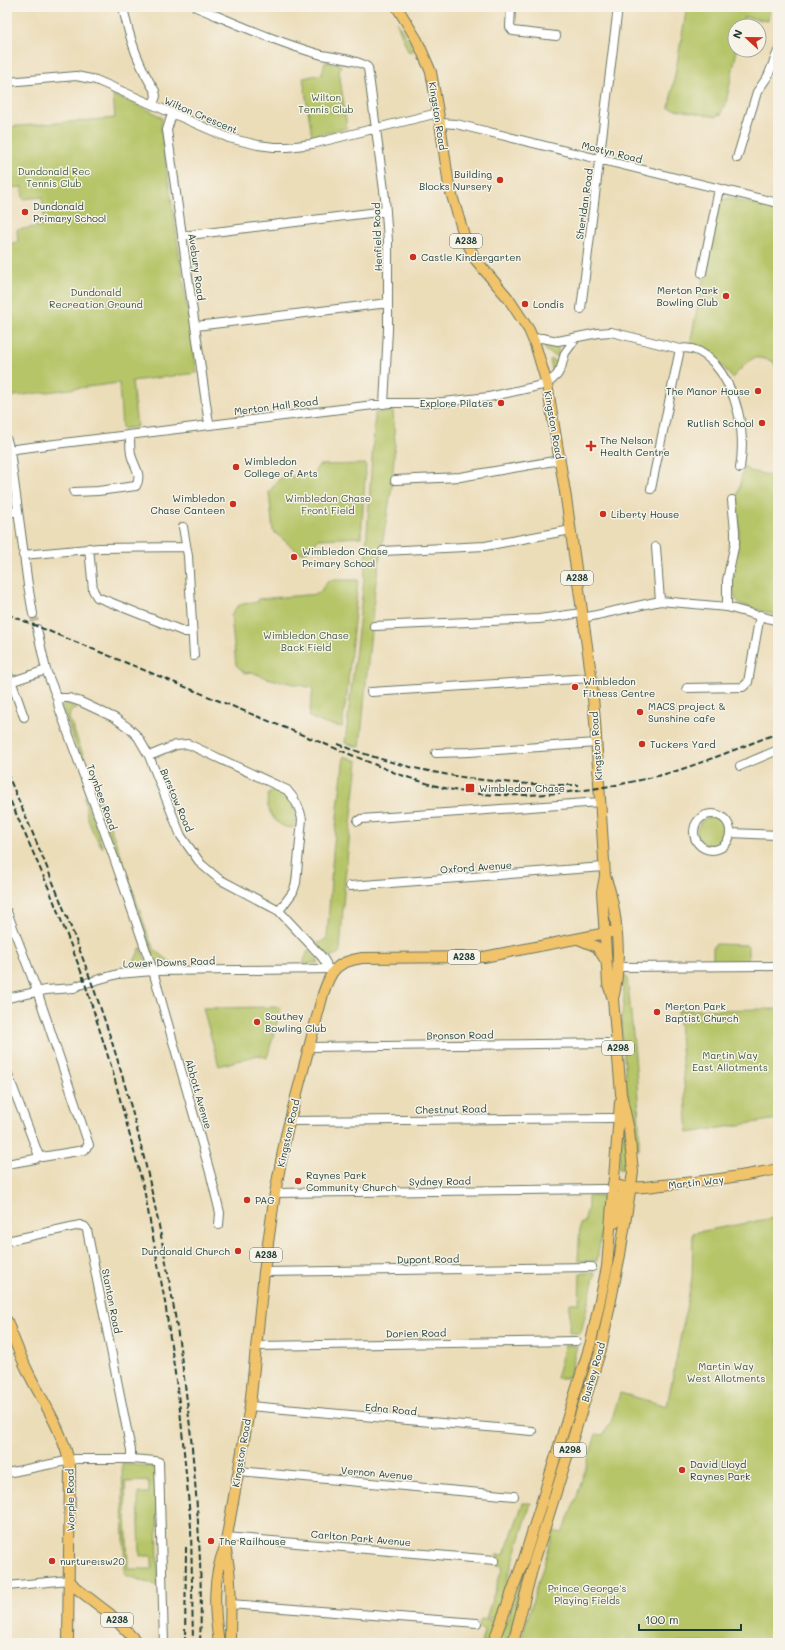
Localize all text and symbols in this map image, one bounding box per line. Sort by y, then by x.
north arrow [727,18,767,58]
text: N [729,27,746,41]
street label: Kingston Road [426,81,450,151]
park label: Wilton Tennis Club [298,90,354,116]
street label: Wilton Crescent [162,93,240,137]
street label: Mostyn Road [580,138,644,166]
park label: Dundonald Rec Tennis Club [18,164,90,190]
place label: Building Blocks Nursery [419,167,492,193]
street label: Sheridan Road [572,167,596,241]
marker: Building Blocks Nursery [495,175,505,185]
place label: Dundonald Primary School [33,199,106,225]
street label: Henfield Road [369,202,385,272]
marker: Dundonald Primary School [20,207,30,217]
street label: Avebury Road [185,233,209,301]
road number: A238 [450,234,482,248]
place label: Castle Kindergarten [421,250,521,264]
marker: Castle Kindergarten [408,252,418,262]
place label: Merton Park Bowling Club [657,283,718,309]
park label: Dundonald Recreation Ground [49,285,143,311]
marker: Merton Park Bowling Club [721,291,731,301]
place label: Londis [533,297,564,311]
marker: Londis [520,299,530,309]
place label: The Manor House [666,384,750,398]
marker: The Manor House [753,386,763,396]
street label: Kingston Road [541,390,567,460]
street label: Merton Hall Road [233,394,319,418]
place label: Explore Pilates [420,396,493,410]
marker: Explore Pilates [496,398,506,408]
place label: Rutlish School [687,416,754,430]
marker: Rutlish School [757,418,767,428]
place label: The Nelson Health Centre [600,433,670,459]
marker: The Nelson Health Centre [585,440,597,452]
place label: Wimbledon College of Arts [244,454,318,480]
marker: Wimbledon College of Arts [231,462,241,472]
place label: Wimbledon Chase Canteen [151,491,225,517]
park label: Wimbledon Chase Front Field [285,491,371,517]
marker: Wimbledon Chase Canteen [228,499,238,509]
place label: Liberty House [611,507,679,521]
marker: Liberty House [598,509,608,519]
place label: Wimbledon Chase Primary School [302,544,388,570]
marker: Wimbledon Chase Primary School [289,552,299,562]
road number: A238 [561,571,593,585]
park label: Wimbledon Chase Back Field [263,628,349,654]
place label: Wimbledon Fitness Centre [583,674,655,700]
marker: Wimbledon Fitness Centre [570,682,580,692]
place label: MACS project & Sunshine cafe [648,699,726,725]
marker: MACS project & Sunshine cafe [635,707,645,717]
street label: Kingston Road [587,711,605,781]
place label: Tuckers Yard [650,737,716,751]
marker: Tuckers Yard [637,739,647,749]
street label: Toynbee Road [84,762,120,832]
street label: Burstow Road [157,766,197,834]
place label: Wimbledon Chase [479,781,565,795]
marker: Wimbledon Chase [464,782,476,794]
street label: Oxford Avenue [440,858,512,876]
road number: A238 [448,950,480,964]
street label: Lower Downs Road [123,953,215,971]
place label: Merton Park Baptist Church [665,999,739,1025]
marker: Merton Park Baptist Church [652,1007,662,1017]
place label: Southey Bowling Club [265,1009,327,1035]
marker: Southey Bowling Club [252,1017,262,1027]
street label: Bronson Road [426,1027,494,1043]
road number: A298 [602,1041,634,1055]
park label: Martin Way East Allotments [692,1048,768,1074]
street label: Abbott Avenue [182,1057,216,1131]
street label: Kingston Road [273,1098,303,1168]
street label: Chestnut Road [415,1101,487,1117]
place label: Raynes Park Community Church [306,1168,397,1194]
street label: Martin Way [668,1172,724,1192]
street label: Sydney Road [409,1173,471,1189]
marker: Raynes Park Community Church [293,1176,303,1186]
place label: PAG [255,1193,275,1207]
marker: PAG [242,1195,252,1205]
place label: Dundonald Church [141,1244,230,1258]
marker: Dundonald Church [233,1246,243,1256]
road number: A238 [250,1248,282,1262]
street label: Dupont Road [397,1251,459,1267]
street label: Stanton Road [99,1267,125,1335]
street label: Dorien Road [386,1325,446,1341]
street label: Bushey Road [578,1340,608,1404]
park label: Martin Way West Allotments [687,1359,765,1385]
street label: Edna Road [365,1400,417,1418]
street label: Kingston Road [228,1418,254,1488]
road number: A298 [554,1443,586,1457]
place label: David Lloyd Raynes Park [690,1457,750,1483]
street label: Vernon Avenue [340,1463,414,1483]
marker: David Lloyd Raynes Park [677,1465,687,1475]
street label: Worple Road [62,1469,78,1531]
street label: Carlton Park Avenue [310,1527,412,1549]
place label: The Railhouse [219,1534,286,1548]
marker: The Railhouse [206,1536,216,1546]
place label: nurture:sw20 [60,1554,125,1568]
marker: nurture:sw20 [47,1556,57,1566]
park label: Prince George's Playing Fields [548,1581,626,1607]
scale bar [639,1606,741,1632]
text: 100 m [645,1611,679,1627]
road number: A238 [101,1613,133,1627]

